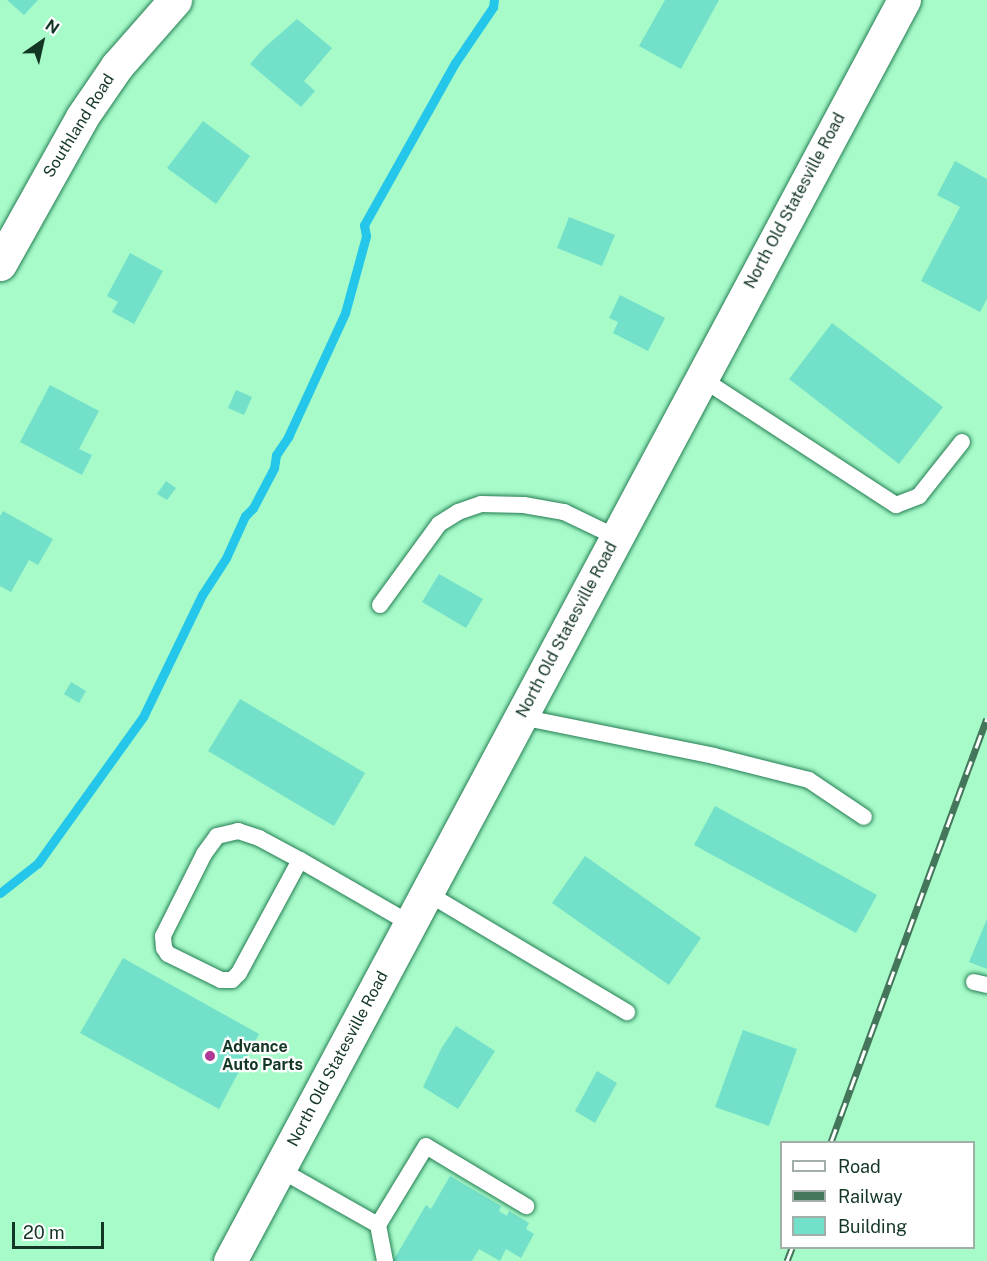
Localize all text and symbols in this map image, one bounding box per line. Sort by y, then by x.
north arrow [12,12,72,72]
text: N [42,15,63,38]
street label: Southland Road [39,71,119,181]
street label: North Old Statesville Road [740,110,850,292]
street label: North Old Statesville Road [512,539,622,721]
street label: North Old Statesville Road [283,968,393,1150]
place label: Advance Auto Parts [222,1037,303,1075]
marker: Advance Auto Parts [203,1049,217,1063]
legend [780,1141,975,1249]
text: Road [838,1156,881,1177]
text: Railway [838,1186,903,1207]
scale bar [15,1210,106,1248]
text: Building [838,1216,907,1237]
text: 20 m [23,1222,65,1243]

